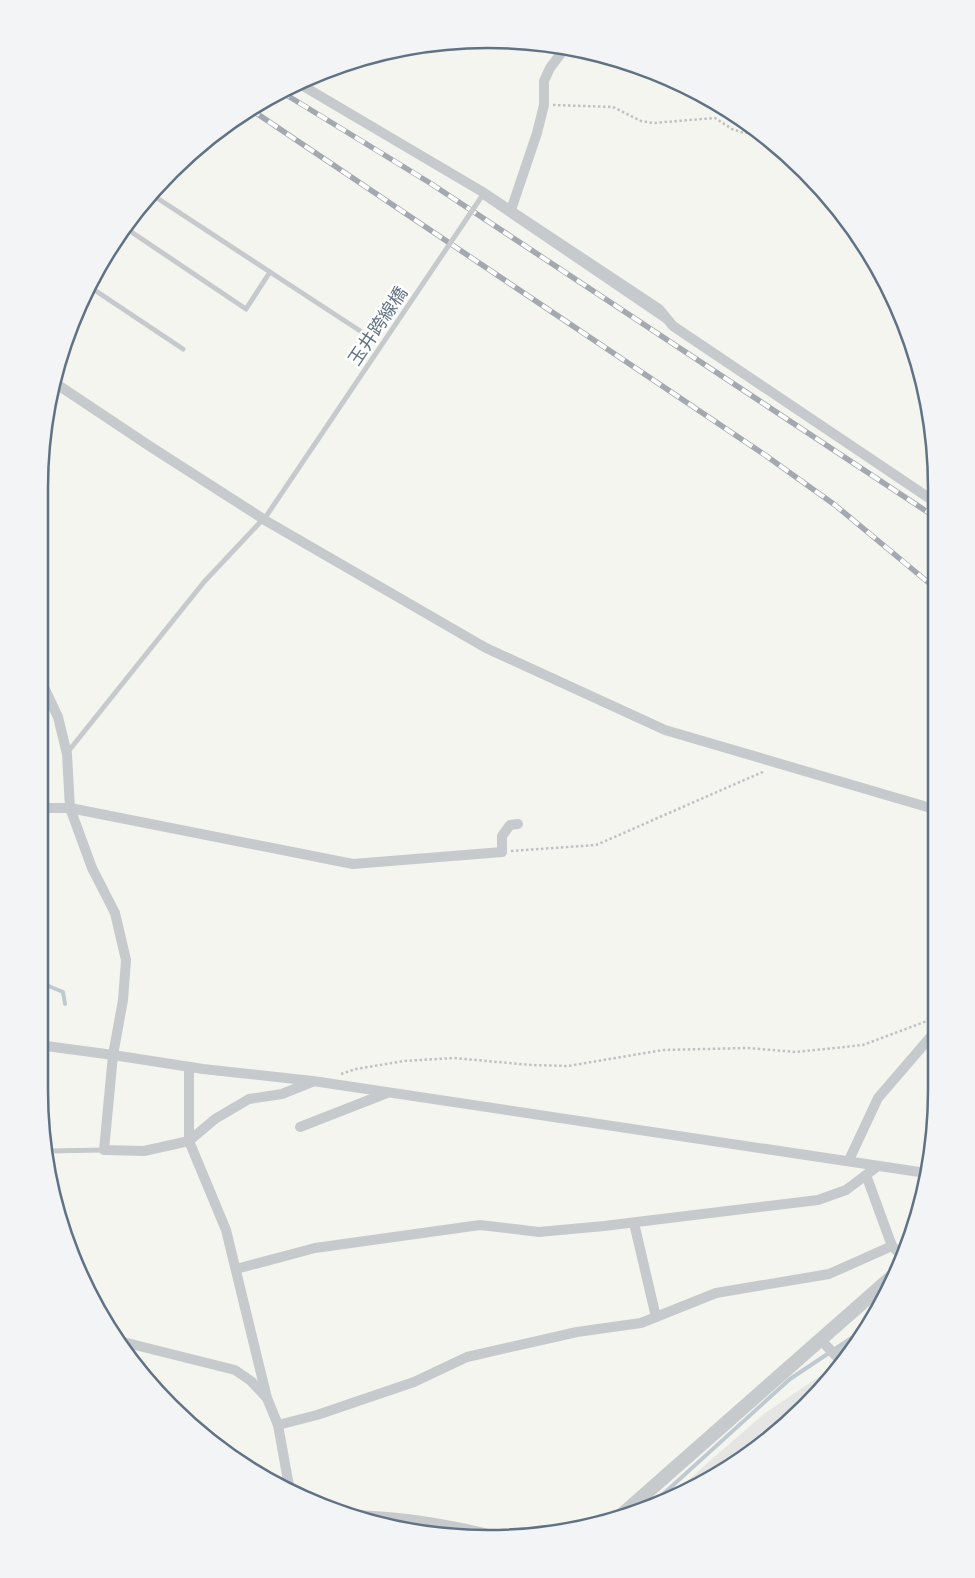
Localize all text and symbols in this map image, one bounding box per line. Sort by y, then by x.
street label: 玉井跨線橋 [344,283,412,369]

